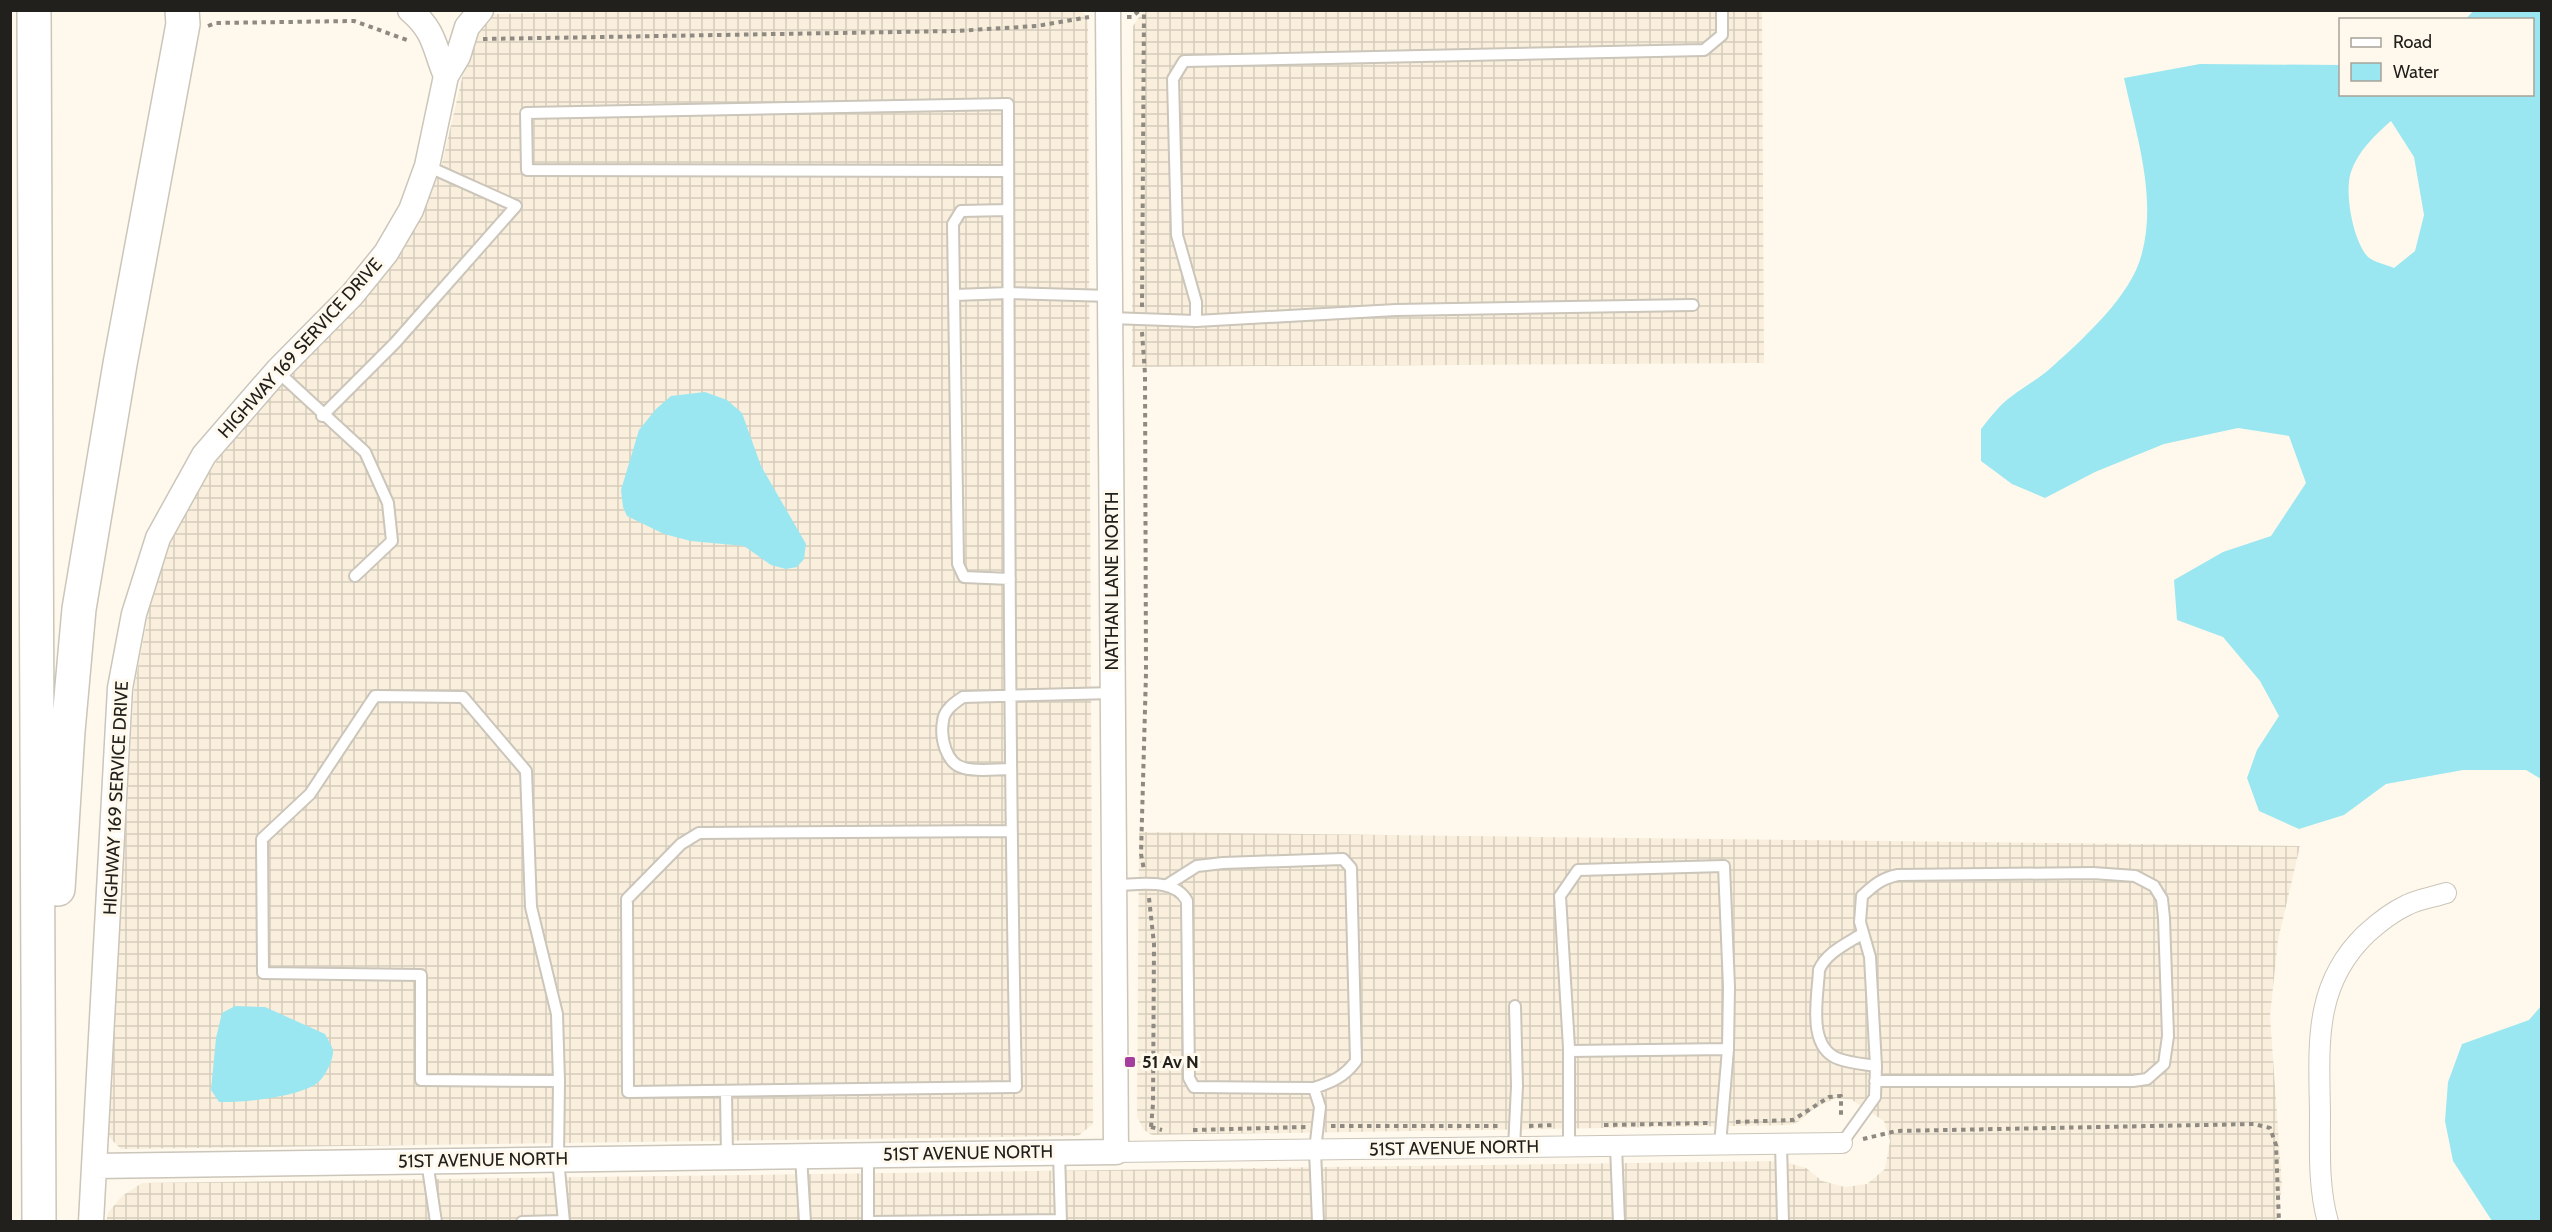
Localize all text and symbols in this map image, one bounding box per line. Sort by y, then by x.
legend [2339,18,2534,96]
text: Road [2393,31,2432,53]
text: Water [2393,61,2439,83]
street label: HIGHWAY 169 SERVICE DRIVE [213,254,387,442]
street label: NATHAN LANE NORTH [1101,491,1123,671]
street label: HIGHWAY 169 SERVICE DRIVE [99,680,133,916]
place label: 51 Av N [1142,1051,1199,1073]
marker: 51 Av N [1123,1055,1137,1069]
street label: 51ST AVENUE NORTH [1369,1136,1539,1160]
street label: 51ST AVENUE NORTH [883,1141,1053,1165]
street label: 51ST AVENUE NORTH [398,1148,568,1172]

